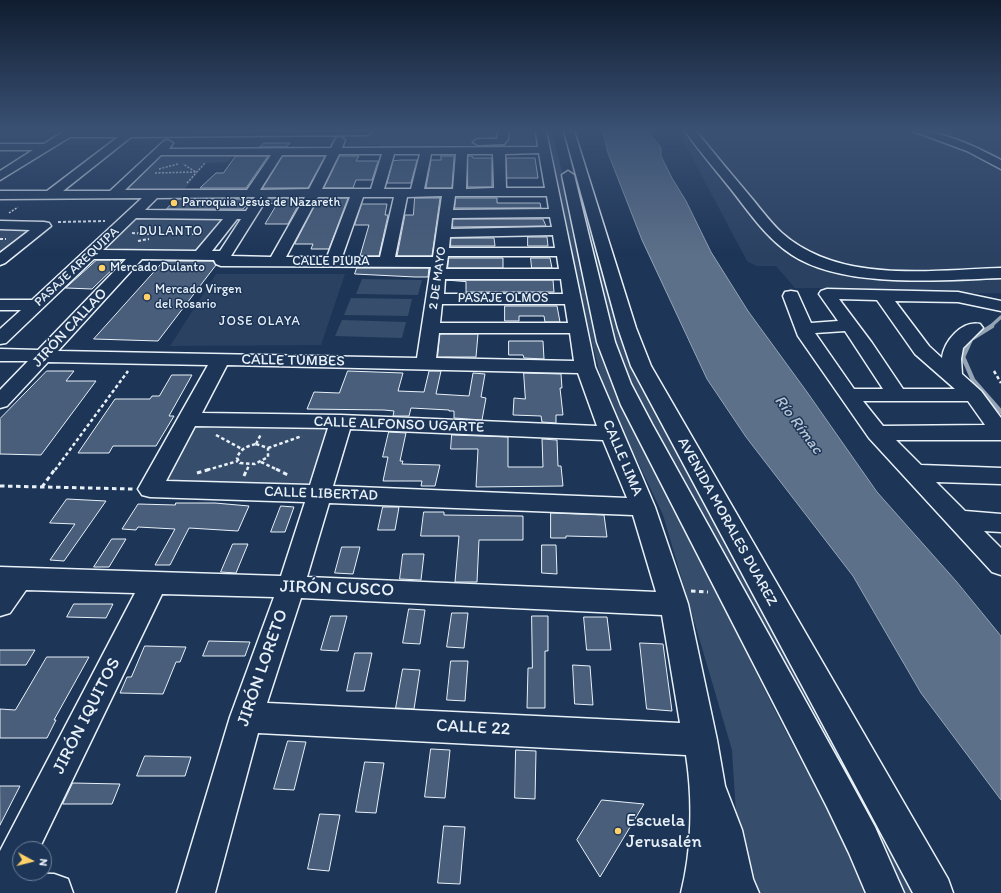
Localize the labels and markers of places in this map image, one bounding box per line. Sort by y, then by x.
place label: Parroquia Jesús de Nazareth [182,195,340,211]
marker: Parroquia Jesús de Nazareth [169,198,179,208]
place label: Mercado Dulanto [110,260,205,276]
marker: Mercado Dulanto [97,263,107,273]
place label: Mercado Virgen del Rosario [155,282,242,313]
marker: Mercado Virgen del Rosario [142,292,152,302]
place label: Escuela Jerusalén [626,810,702,852]
marker: Escuela Jerusalén [613,826,623,836]

